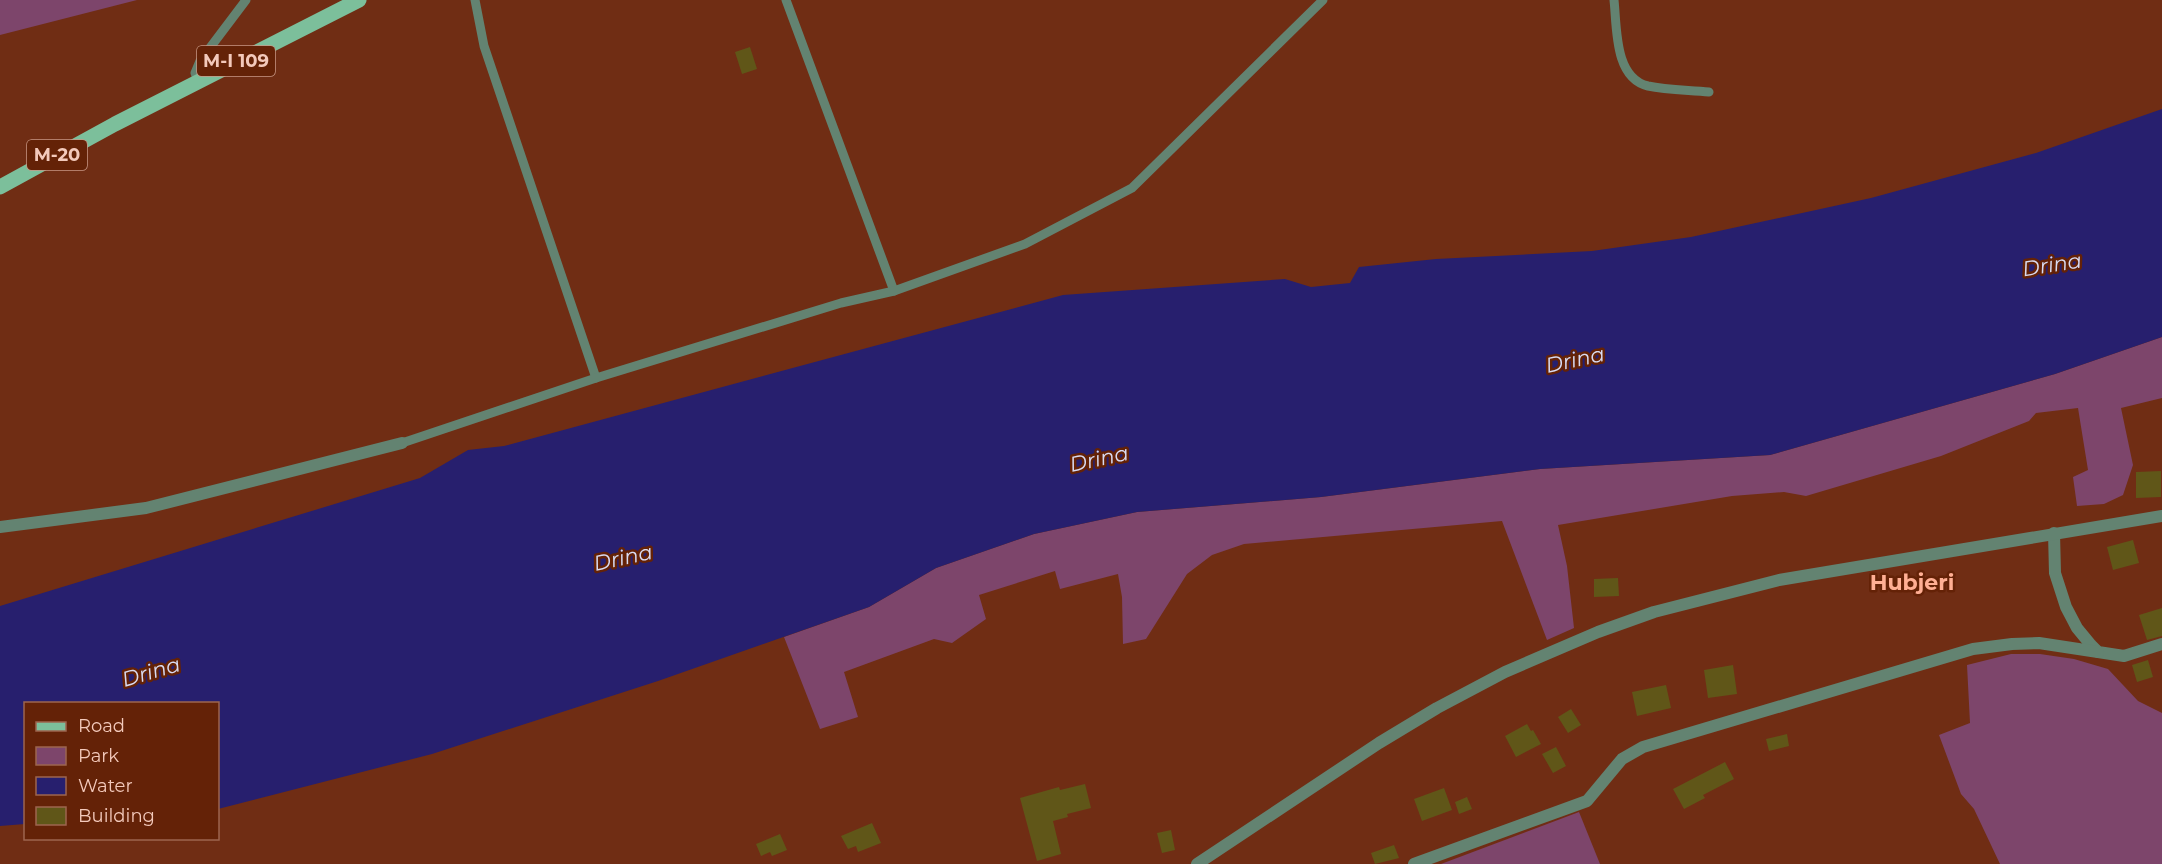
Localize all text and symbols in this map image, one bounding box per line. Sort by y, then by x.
road number: M-I 109 [197,46,275,76]
road number: M-20 [27,140,87,170]
water label: Drina [2020,247,2083,282]
water label: Drina [1543,341,1607,378]
water label: Drina [1067,440,1131,477]
water label: Drina [591,539,655,576]
district label: Hubjeri [1870,569,1954,596]
water label: Drina [119,651,183,692]
legend [24,702,219,840]
text: Road [78,715,125,737]
text: Park [78,745,119,767]
text: Water [78,775,133,797]
text: Building [78,805,155,827]

